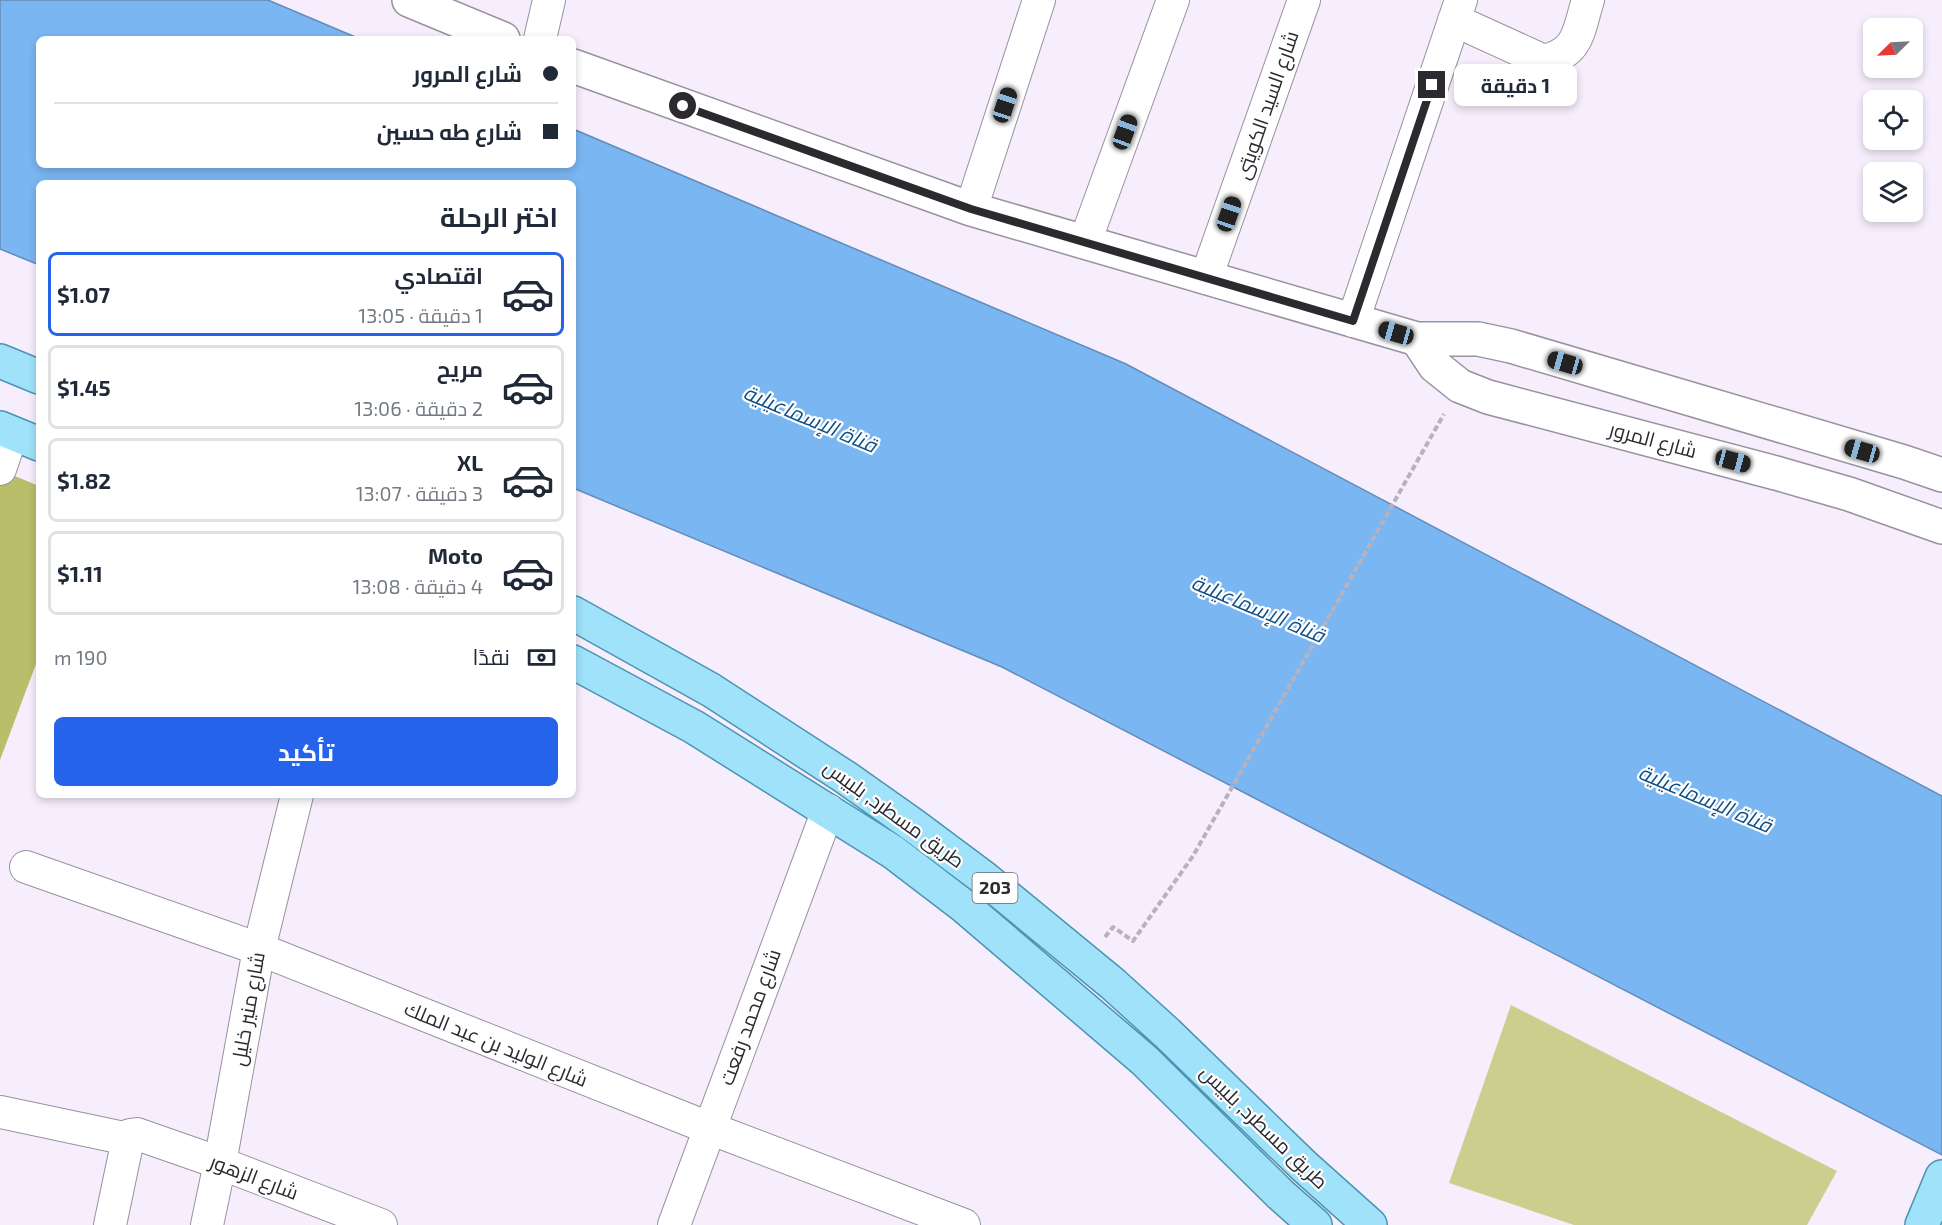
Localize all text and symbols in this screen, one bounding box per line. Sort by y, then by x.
north arrow [1863,18,1923,78]
map controls [1863,18,1923,222]
street label: شارع السيد الكويتى [1229,27,1306,183]
text: شارع المرور [413,60,522,86]
callout: 1 دقيقة [1453,64,1576,106]
route end [1418,71,1445,98]
text: 1 دقيقة [1481,73,1550,97]
car [991,85,1019,125]
button: locate [1863,90,1923,150]
route start [669,92,696,119]
car [1110,112,1140,152]
text: شارع طه حسين [377,118,522,144]
button: layers [1863,162,1923,222]
car [1215,194,1243,234]
text: اختر الرحلة [440,200,558,232]
text: اقتصادي [394,262,483,288]
icon: car [501,267,555,321]
text: $1.07 [57,281,110,307]
text: 1 دقيقة · 13:05 [358,303,483,327]
car [1376,319,1416,347]
car [1545,349,1585,377]
text: مريح [437,355,483,381]
icon: car [501,360,555,414]
text: $1.45 [57,374,111,400]
water label: قناة الإسماعيلية [739,378,882,459]
text: 2 دقيقة · 13:06 [354,396,483,420]
street label: شارع المرور [1605,416,1700,465]
car [1842,437,1882,465]
car [1713,448,1753,474]
text: XL [457,449,483,475]
icon: car [501,453,555,507]
text: $1.82 [57,467,111,493]
text: 3 دقيقة · 13:07 [356,481,483,505]
text: Moto [428,542,483,568]
icon: car [501,546,555,600]
text: $1.11 [57,560,103,586]
water label: قناة الإسماعيلية [1187,568,1330,649]
text: 4 دقيقة · 13:08 [353,574,483,598]
icon: cash [525,641,558,674]
text: نقدًا [472,643,510,669]
text: 190 m [54,645,107,669]
button: تأكيد [54,717,558,786]
street label: طريق مسطرد, بلبيس [818,754,970,874]
water label: قناة الإسماعيلية [1634,758,1777,839]
road number: 203 [972,873,1018,903]
street label: شارع محمد رفعت [713,945,788,1089]
street label: شارع منير خليل [225,950,272,1068]
street label: شارع الوليد بن عبد الملك [400,995,592,1094]
street label: طريق مسطرد, بلبيس [1195,1059,1333,1195]
street label: شارع الزهور [205,1148,302,1207]

